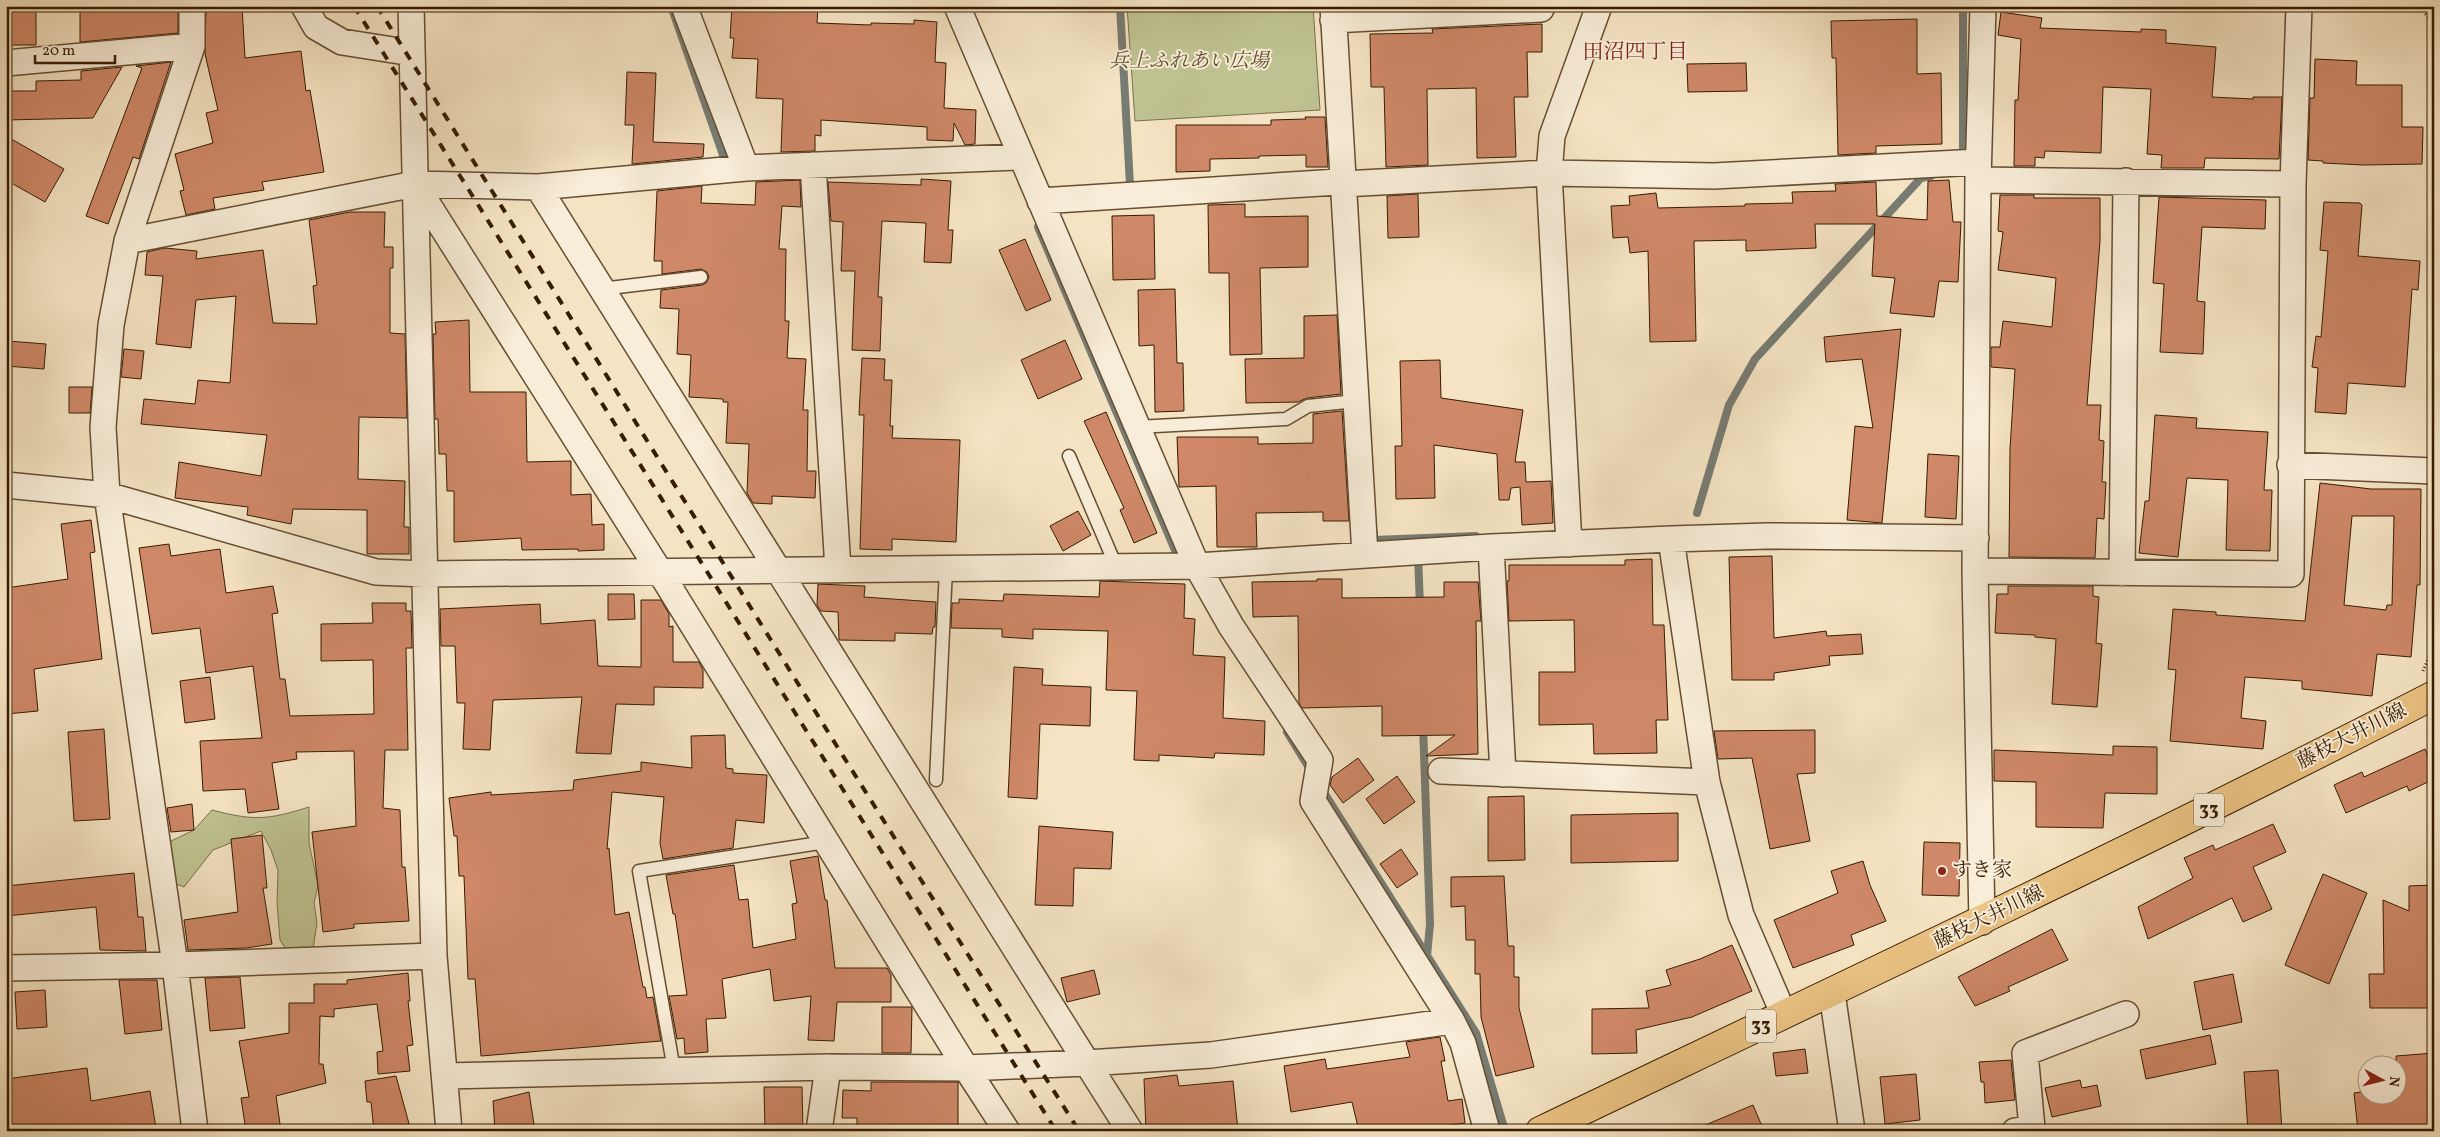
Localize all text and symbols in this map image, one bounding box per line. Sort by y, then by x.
scale bar [35,32,115,64]
district label: 田沼四丁目 [1583,38,1688,67]
text: 20 m [42,41,75,62]
park label: 兵上ふれあい広場 [1109,48,1271,76]
street label: 藤枝大井川線 [2292,697,2412,777]
road number: 33 [2194,794,2224,826]
place label: すき家 [1952,857,2012,885]
marker: すき家 [1936,865,1948,877]
street label: 藤枝大井川線 [1929,879,2049,957]
road number: 33 [1746,1009,1776,1042]
north arrow [2358,1054,2408,1104]
text: N [2383,1075,2403,1088]

